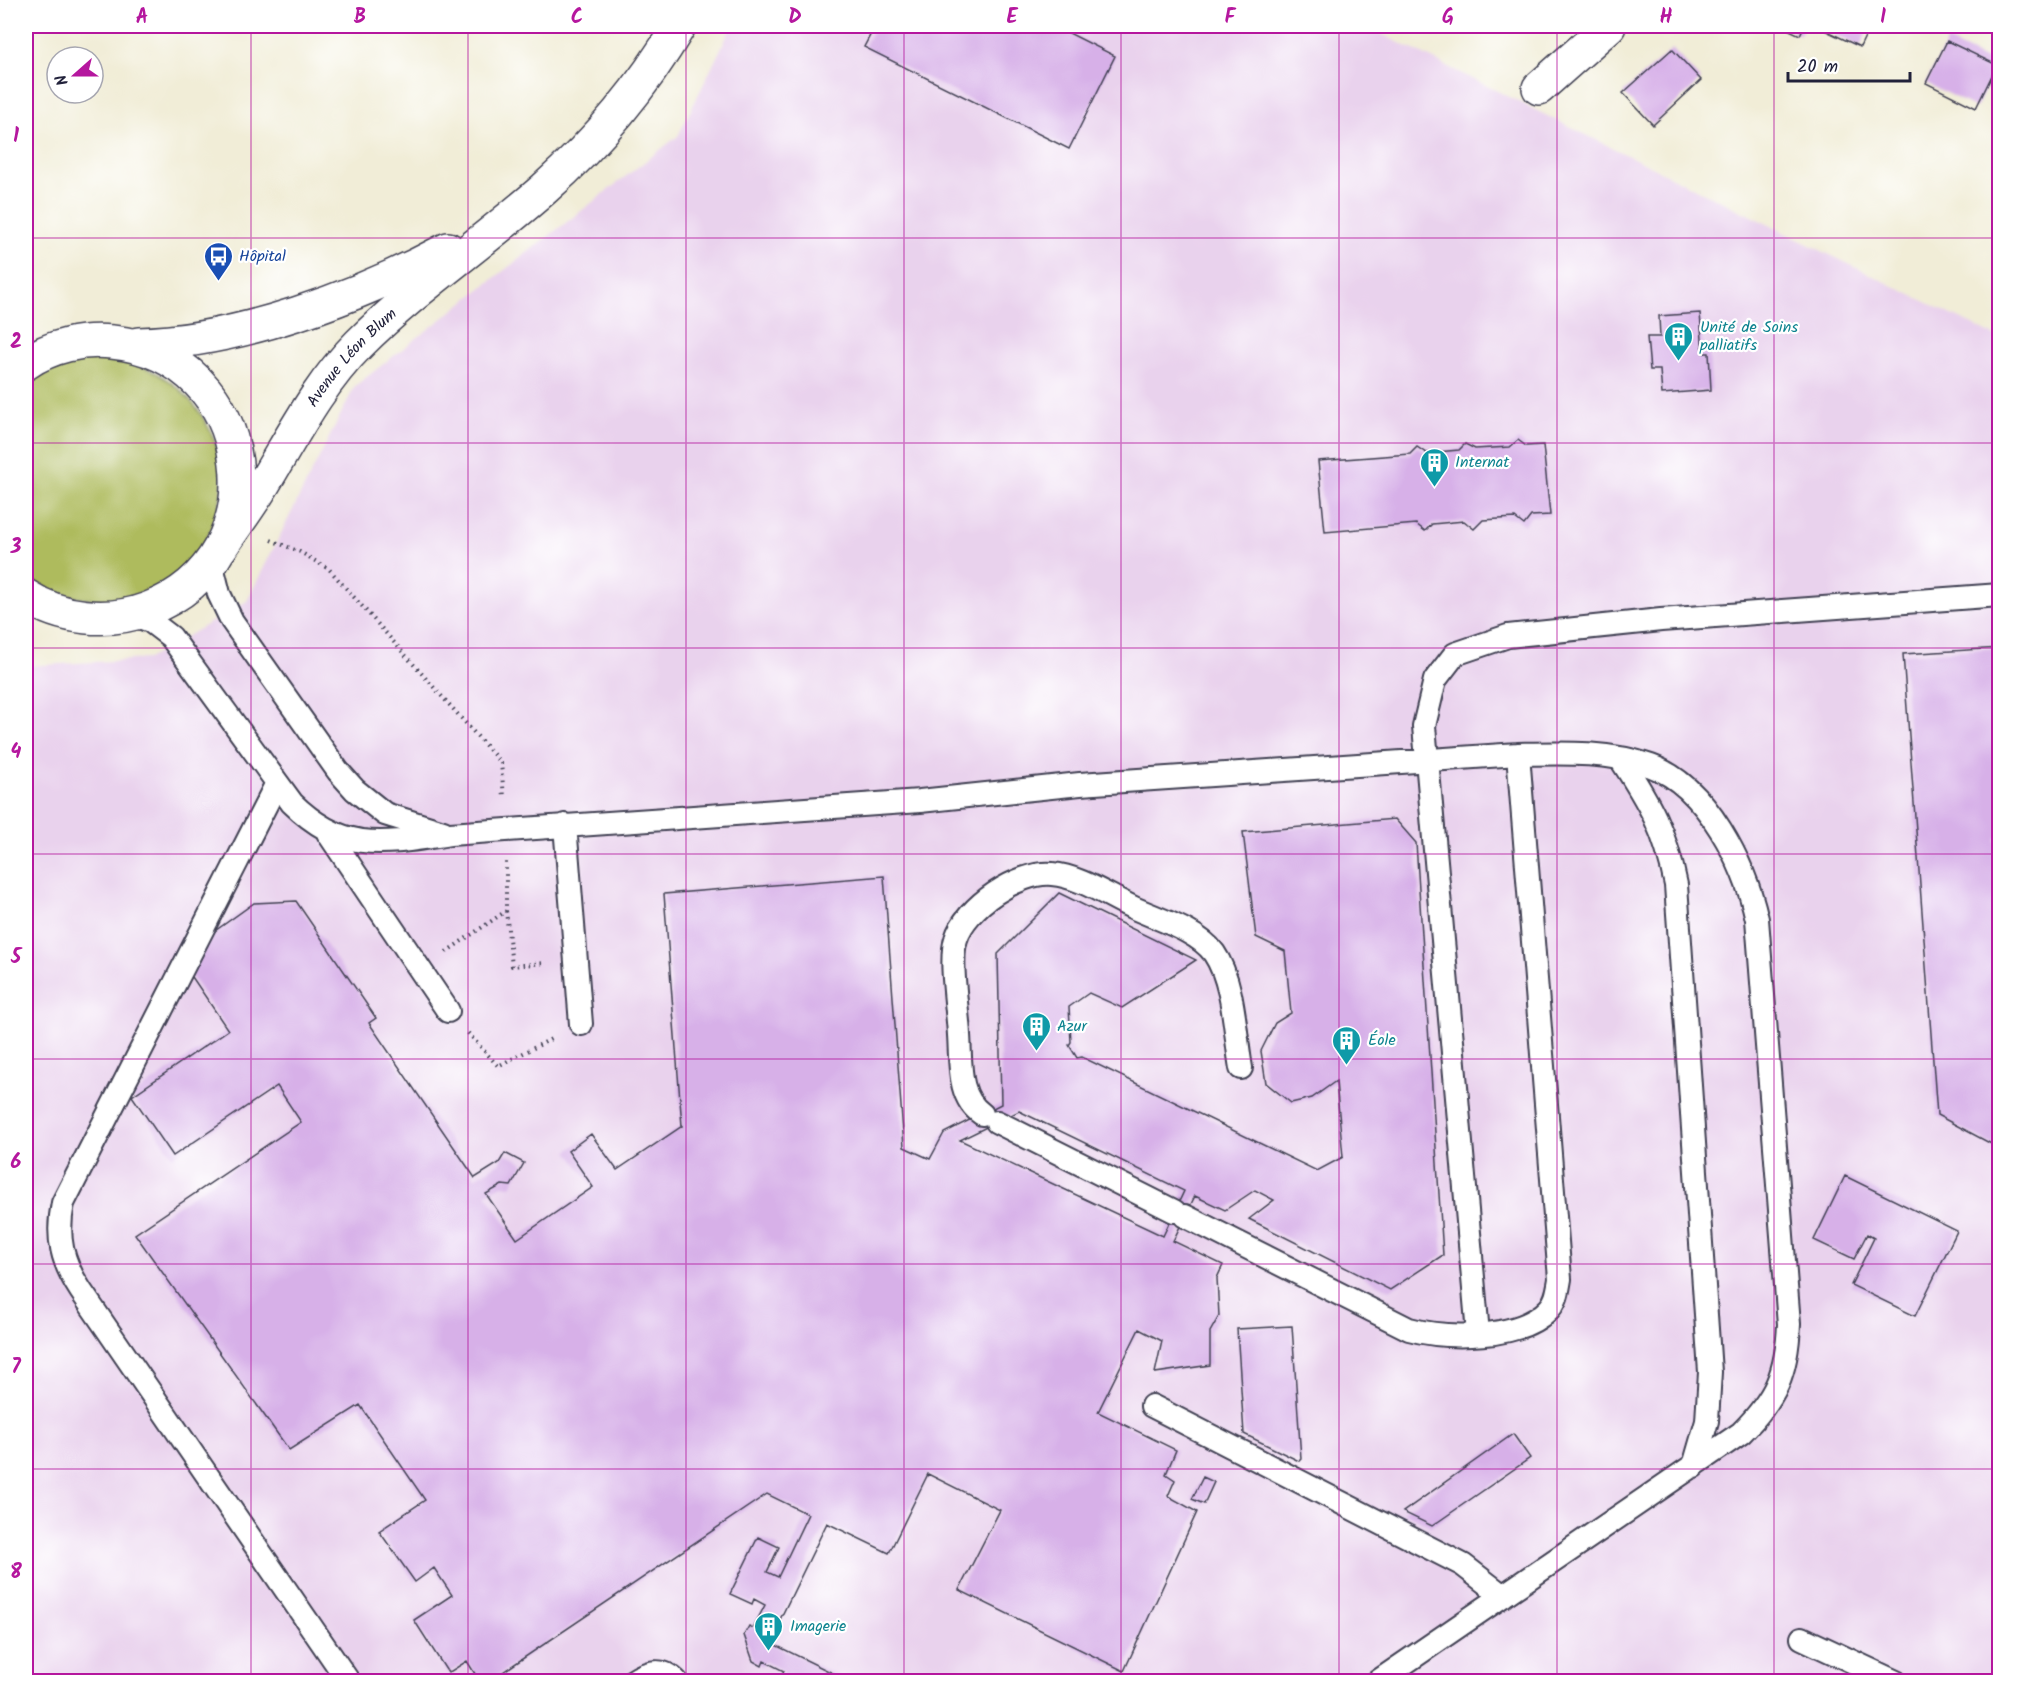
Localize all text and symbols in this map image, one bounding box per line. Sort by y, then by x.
text: A [136,2,148,34]
text: B [354,2,366,34]
text: C [571,2,583,34]
text: D [788,2,802,34]
text: E [1006,2,1018,34]
text: F [1225,2,1237,34]
text: G [1442,2,1454,34]
text: H [1659,2,1673,34]
text: I [1880,2,1886,34]
north arrow [45,45,105,105]
scale bar [1788,45,1910,83]
text: 20 m [1797,53,1838,82]
text: N [49,71,76,89]
text: 1 [13,121,19,153]
bus stop icon: Hôpital [202,240,234,282]
place label: Hôpital [239,244,286,269]
street label: Avenue Léon Blum [300,302,403,412]
place label: Unité de Soins palliatifs [1699,315,1798,358]
building icon: Unité de Soins palliatifs [1663,320,1695,362]
text: 2 [10,327,22,359]
building icon: Internat [1418,446,1450,488]
place label: Internat [1455,450,1510,475]
text: 3 [10,532,22,564]
text: 4 [11,737,22,769]
text: 5 [10,942,23,974]
building icon: Azur [1020,1010,1052,1052]
place label: Azur [1057,1014,1088,1039]
building icon: Éole [1331,1024,1363,1066]
place label: Éole [1368,1028,1396,1053]
text: 6 [11,1147,22,1179]
text: 7 [11,1352,21,1384]
text: 8 [10,1557,22,1589]
building icon: Imagerie [753,1610,785,1652]
place label: Imagerie [790,1614,846,1639]

